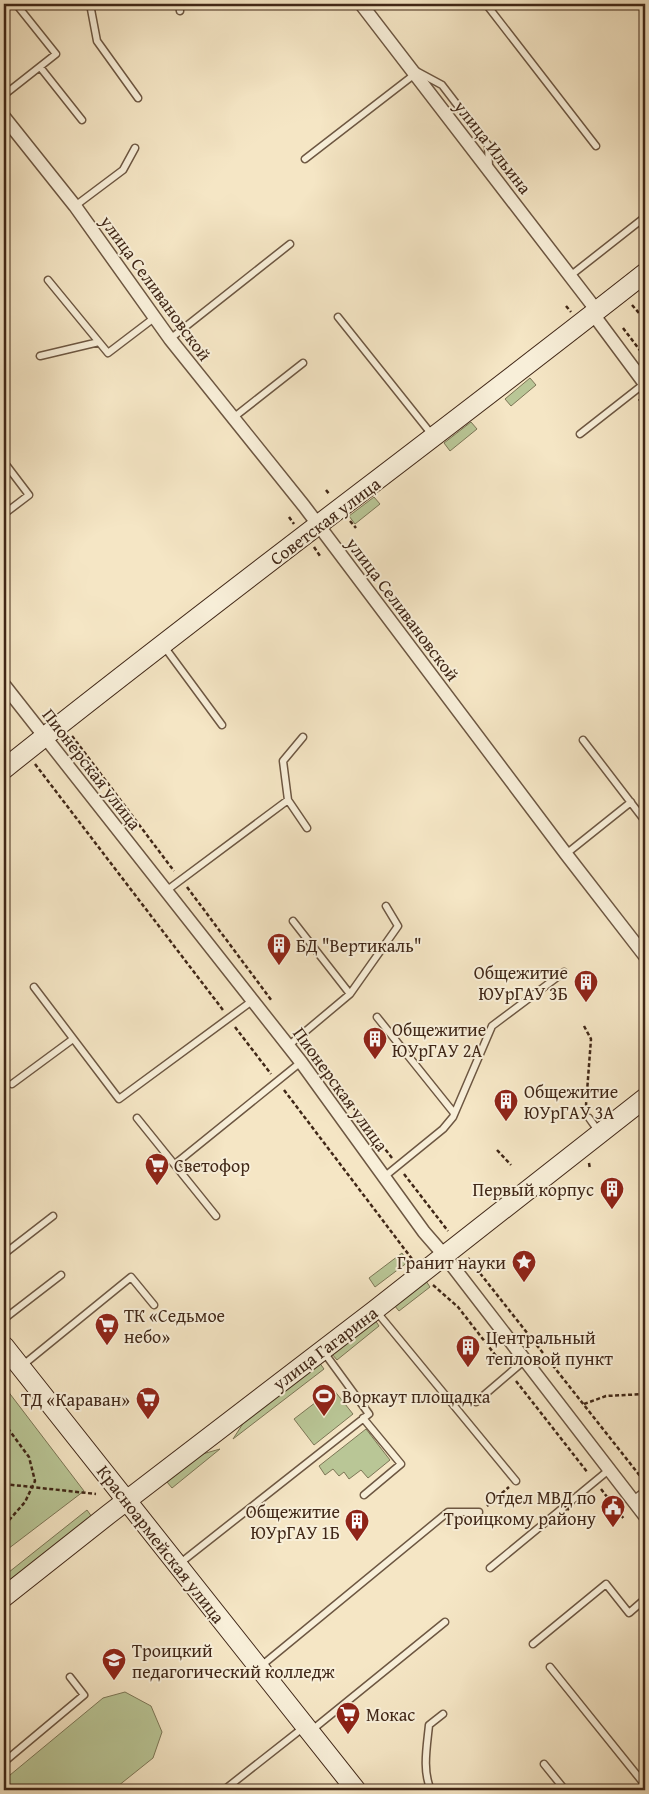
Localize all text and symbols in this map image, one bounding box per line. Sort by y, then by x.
street label: улица Ильина [447,93,539,200]
street label: улица Селивановской [93,209,218,367]
street label: Советская улица [264,470,386,572]
street label: улица Селивановской [339,530,466,687]
street label: Пионерская улица [36,702,148,836]
building icon: БД "Вертикаль" [266,932,292,966]
place label: БД "Вертикаль" [296,932,422,959]
place label: Общежитие ЮУрГАУ 3Б [474,959,568,1007]
building icon: Общежитие ЮУрГАУ 3Б [573,969,599,1003]
place label: Общежитие ЮУрГАУ 2А [392,1016,486,1064]
street label: Пионерская улица [287,1021,396,1157]
building icon: Общежитие ЮУрГАУ 2А [362,1026,388,1060]
place label: Общежитие ЮУрГАУ 3А [524,1078,618,1126]
building icon: Общежитие ЮУрГАУ 3А [493,1088,519,1122]
supermarket icon: Светофор [144,1152,170,1186]
place label: Светофор [174,1152,250,1179]
place label: Первый корпус [473,1176,594,1203]
building icon: Первый корпус [599,1176,625,1210]
place label: Гранит науки [397,1249,506,1276]
place icon: Гранит науки [511,1249,537,1283]
street label: улица Гагарина [266,1299,384,1397]
place label: ТК «Седьмое небо» [124,1302,225,1350]
supermarket icon: ТК «Седьмое небо» [94,1312,120,1346]
place label: Центральный тепловой пункт [486,1324,613,1372]
building icon: Центральный тепловой пункт [455,1334,481,1368]
sports icon: Воркаут площадка [311,1383,337,1417]
place label: Воркаут площадка [342,1383,491,1410]
place label: ТД «Караван» [21,1386,130,1413]
supermarket icon: ТД «Караван» [135,1386,161,1420]
street label: Красноармейская улица [90,1459,232,1629]
place label: Отдел МВД по Троицкому району [444,1484,596,1532]
public building icon: Отдел МВД по Троицкому району [600,1494,626,1528]
place label: Общежитие ЮУрГАУ 1Б [246,1498,340,1546]
building icon: Общежитие ЮУрГАУ 1Б [344,1508,370,1542]
place label: Троицкий педагогический колледж [132,1637,336,1685]
school or university icon: Троицкий педагогический колледж [101,1647,127,1681]
supermarket icon: Мокас [335,1701,361,1735]
place label: Мокас [366,1701,415,1728]

